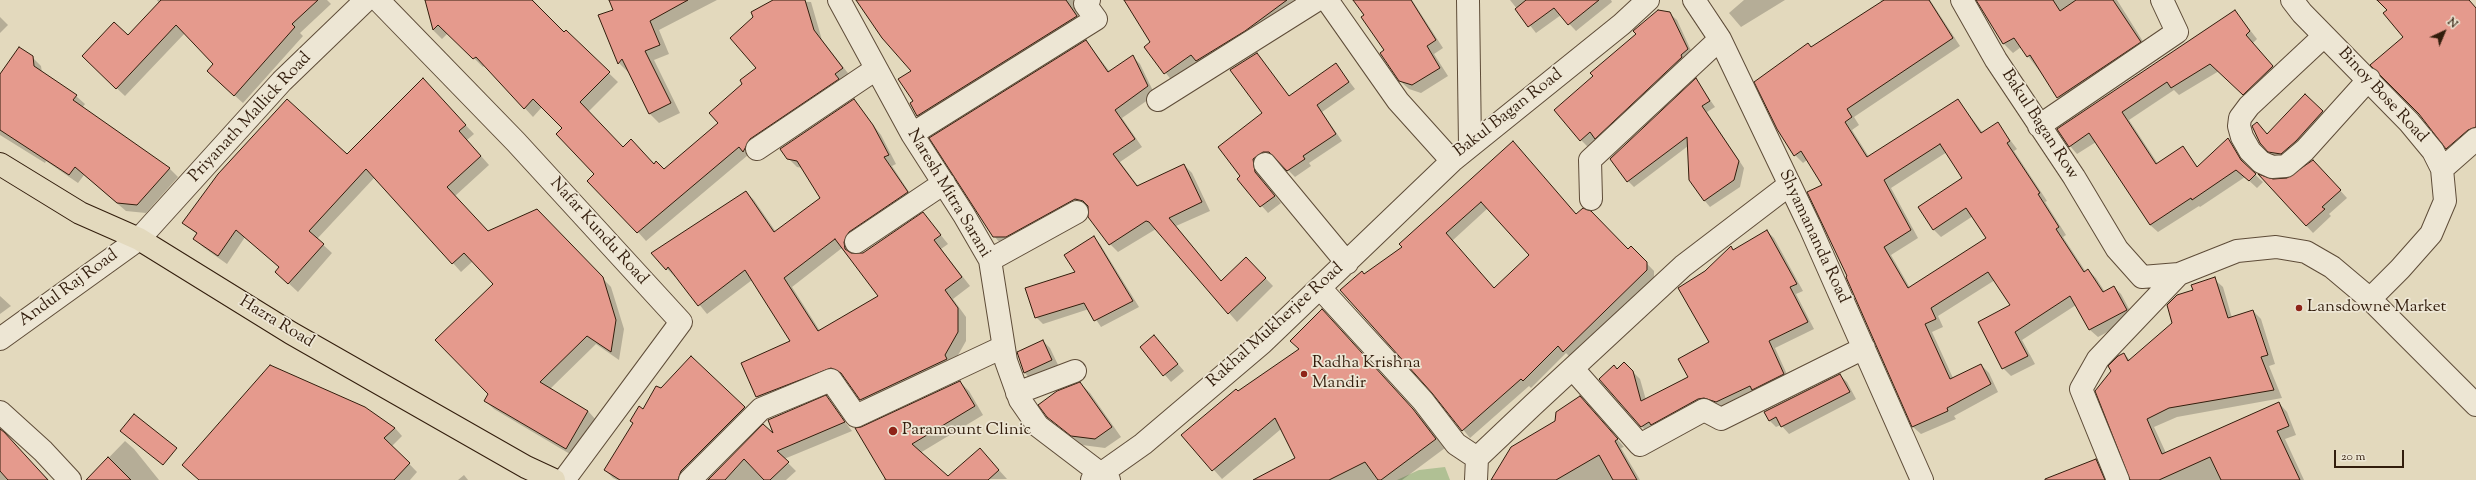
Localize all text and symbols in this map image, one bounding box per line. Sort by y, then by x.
north arrow [2424,12,2464,52]
text: N [2444,15,2461,32]
street label: Binoy Bose Road [2333,44,2431,148]
street label: Priyanath Mallick Road [185,49,317,187]
street label: Bakul Bagan Road [1451,65,1567,163]
street label: Bakul Bagan Row [1996,66,2082,184]
street label: Naresh Mitra Sarani [902,126,994,262]
street label: Shyamananda Road [1773,167,1853,307]
street label: Nafar Kundu Road [545,174,651,290]
street label: Andul Raj Road [15,246,123,332]
street label: Rakhal Mukherjee Road [1204,259,1348,393]
street label: Hazra Road [235,293,317,353]
place label: Lansdowne Market [2307,298,2446,318]
marker: Lansdowne Market [2294,303,2304,313]
place label: Radha Krishna Mandir [1312,354,1421,394]
marker: Radha Krishna Mandir [1299,369,1309,379]
place label: Paramount Clinic [902,421,1031,441]
marker: Paramount Clinic [887,425,899,437]
scale bar [2336,442,2406,468]
text: 20 m [2341,448,2365,466]

